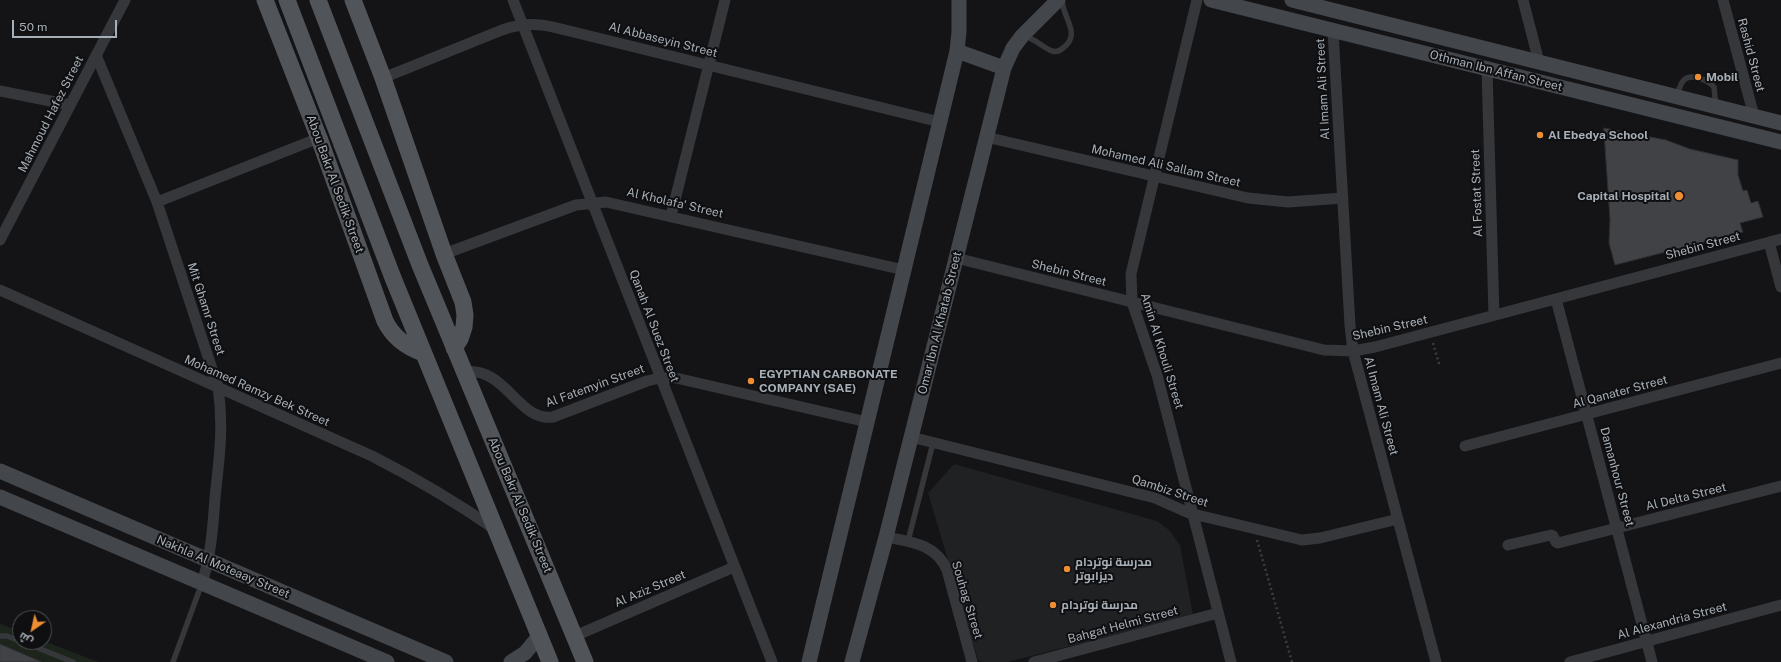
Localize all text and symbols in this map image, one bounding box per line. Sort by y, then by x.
scale bar [14,12,119,38]
street label: Rashid Street [1734,17,1768,93]
text: 50 m [19,20,47,34]
street label: Al Abbaseyin Street [607,20,719,60]
street label: Al Imam Ali Street [1313,38,1333,140]
street label: Othman Ibn Affan Street [1428,48,1564,94]
street label: Mahmoud Hafez Street [15,53,87,175]
place label: Mobil [1706,70,1738,84]
marker: Mobil [1693,72,1703,82]
street label: Abou Bakr Al Sedik Street [303,113,367,255]
place label: Al Ebedya School [1548,128,1648,142]
marker: Al Ebedya School [1535,130,1545,140]
street label: Mohamed Ali Sallam Street [1090,142,1242,190]
street label: Al Fostat Street [1468,149,1486,237]
street label: Al Kholafa' Street [625,185,725,221]
place label: Capital Hospital [1577,189,1670,203]
marker: Capital Hospital [1673,190,1685,202]
street label: Shebin Street [1664,229,1742,263]
street label: Omar Ibn Al Khatab Street [915,250,965,396]
street label: Shebin Street [1030,257,1108,289]
street label: Mit Ghamr Street [184,261,228,357]
street label: Qanah Al Suez Street [626,268,682,384]
street label: Amin Al Khouli Street [1138,291,1186,411]
street label: Shebin Street [1351,312,1429,344]
street label: Mohamed Ramzy Bek Street [182,352,332,430]
street label: Al Imam Ali Street [1361,355,1401,457]
street label: Al Fatemyin Street [544,361,646,411]
place label: EGYPTIAN CARBONATE COMPANY (SAE) [759,367,898,395]
street label: Al Qanater Street [1571,372,1669,412]
marker: EGYPTIAN CARBONATE COMPANY (SAE) [746,376,756,386]
street label: Damanhour Street [1597,426,1637,528]
street label: Abou Bakr Al Sedik Street [485,435,555,575]
street label: Qambiz Street [1130,472,1210,510]
street label: Al Delta Street [1644,480,1728,514]
street label: Nakhla Al Moteaay Street [154,532,292,602]
place label: مدرسة نوتردام ديزابوتر [1075,555,1152,583]
street label: Souhag Street [948,559,986,641]
marker: مدرسة نوتردام ديزابوتر [1062,564,1072,574]
street label: Al Aziz Street [612,568,688,610]
place label: مدرسة نوتردام [1061,598,1138,612]
street label: Al Alexandria Street [1616,599,1728,643]
marker: مدرسة نوتردام [1048,600,1058,610]
street label: Bahgat Helmi Street [1066,603,1180,647]
north arrow [12,610,52,650]
text: ش [17,630,35,648]

